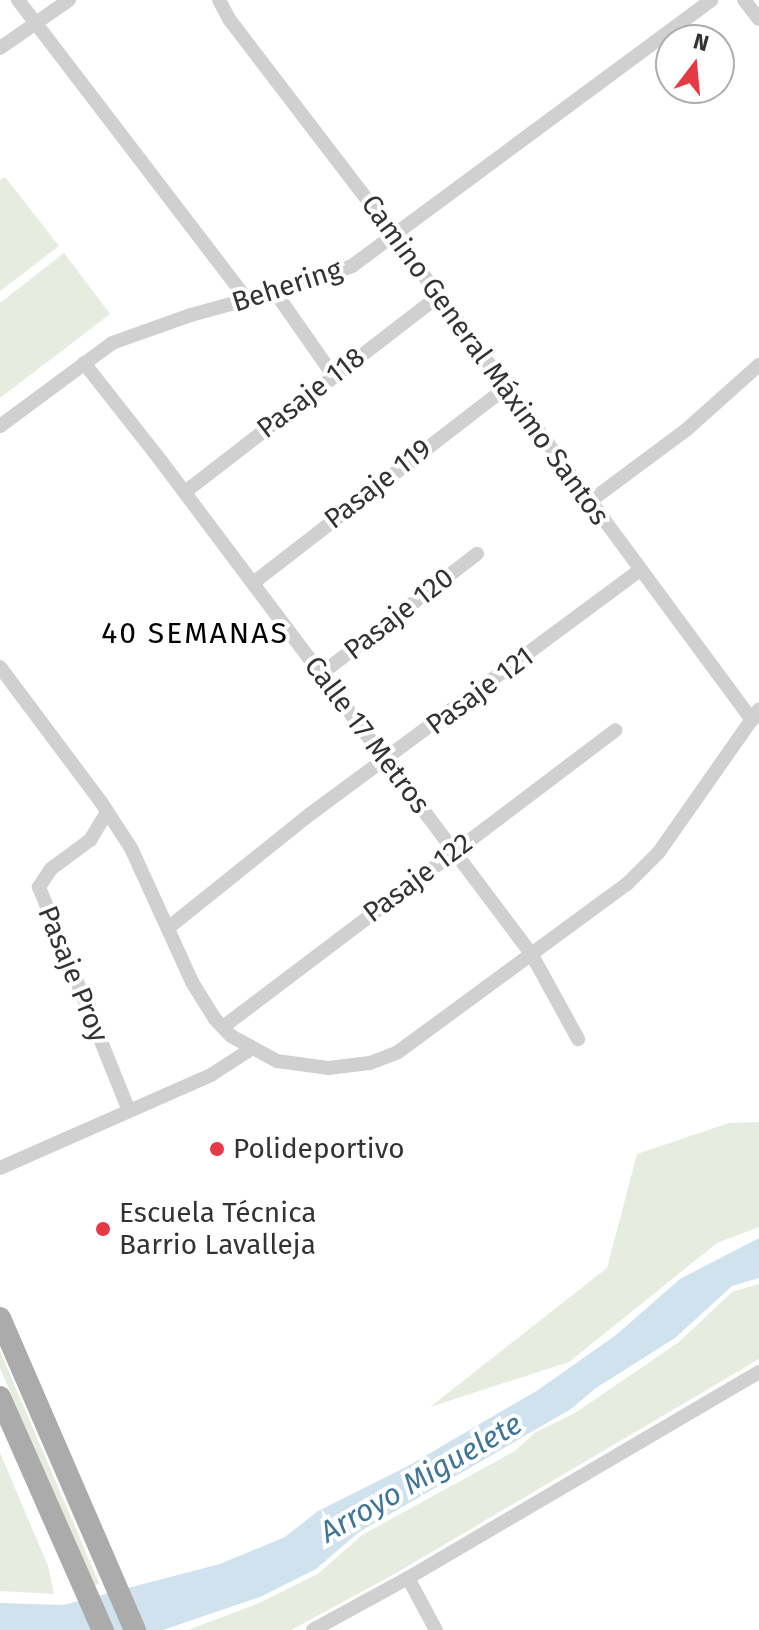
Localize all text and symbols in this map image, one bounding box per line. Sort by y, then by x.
north arrow [655,24,735,104]
text: N [690,27,712,57]
street label: Camino General Máximo Santos [354,188,616,532]
street label: Behering [228,252,346,320]
street label: Pasaje 118 [251,341,371,445]
street label: Pasaje 119 [318,432,438,536]
street label: Pasaje 120 [338,561,460,667]
district label: 40 SEMANAS [101,615,289,651]
street label: Pasaje 121 [420,640,540,742]
street label: Calle 17 Metros [297,650,437,820]
street label: Pasaje 122 [357,826,479,930]
street label: Pasaje Proy [31,901,115,1047]
place label: Polideportivo [233,1132,405,1166]
marker: Polideportivo [208,1140,226,1158]
place label: Escuela Técnica Barrio Lavalleja [119,1196,317,1262]
marker: Escuela Técnica Barrio Lavalleja [94,1220,112,1238]
water label: Arroyo Miguelete [314,1406,528,1550]

